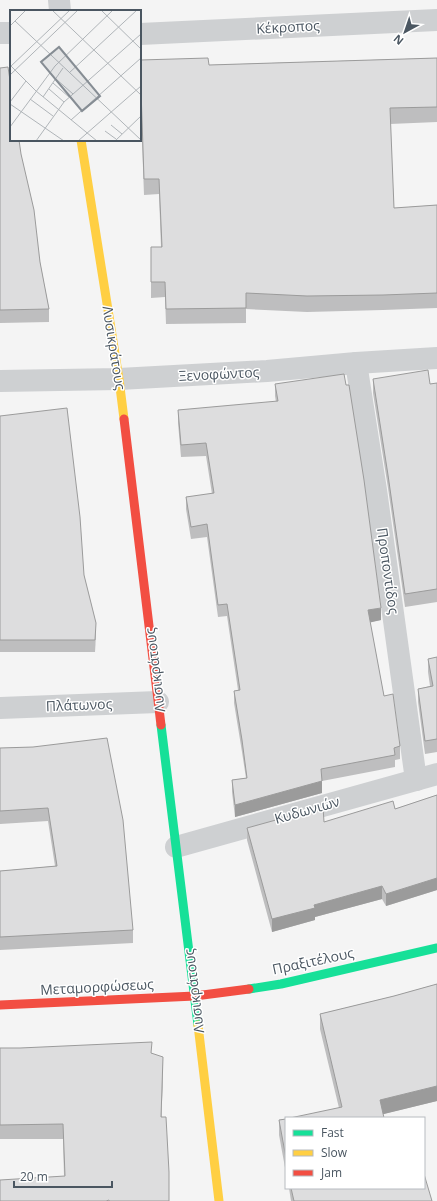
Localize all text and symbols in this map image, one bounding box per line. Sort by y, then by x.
inset map [10,10,141,141]
north arrow [385,12,425,52]
street label: Κέκροπος [256,15,321,38]
text: N [390,31,407,49]
street label: Λυσικράτους [98,304,131,392]
street label: Ξενοφώντος [178,362,260,385]
street label: Προποντίδος [373,526,404,616]
street label: Λυσικράτους [140,627,169,713]
street label: Πλάτωνος [45,694,113,715]
street label: Κυδωνιών [272,791,342,828]
street label: Πραξιτέλους [270,943,356,978]
street label: Λυσικράτους [179,948,208,1034]
street label: Μεταμορφώσεως [40,974,154,999]
legend [285,1117,425,1189]
text: Fast [321,1124,344,1141]
text: Slow [321,1144,348,1161]
scale bar [14,1163,112,1189]
text: Jam [320,1164,342,1181]
text: 20 m [20,1168,48,1185]

